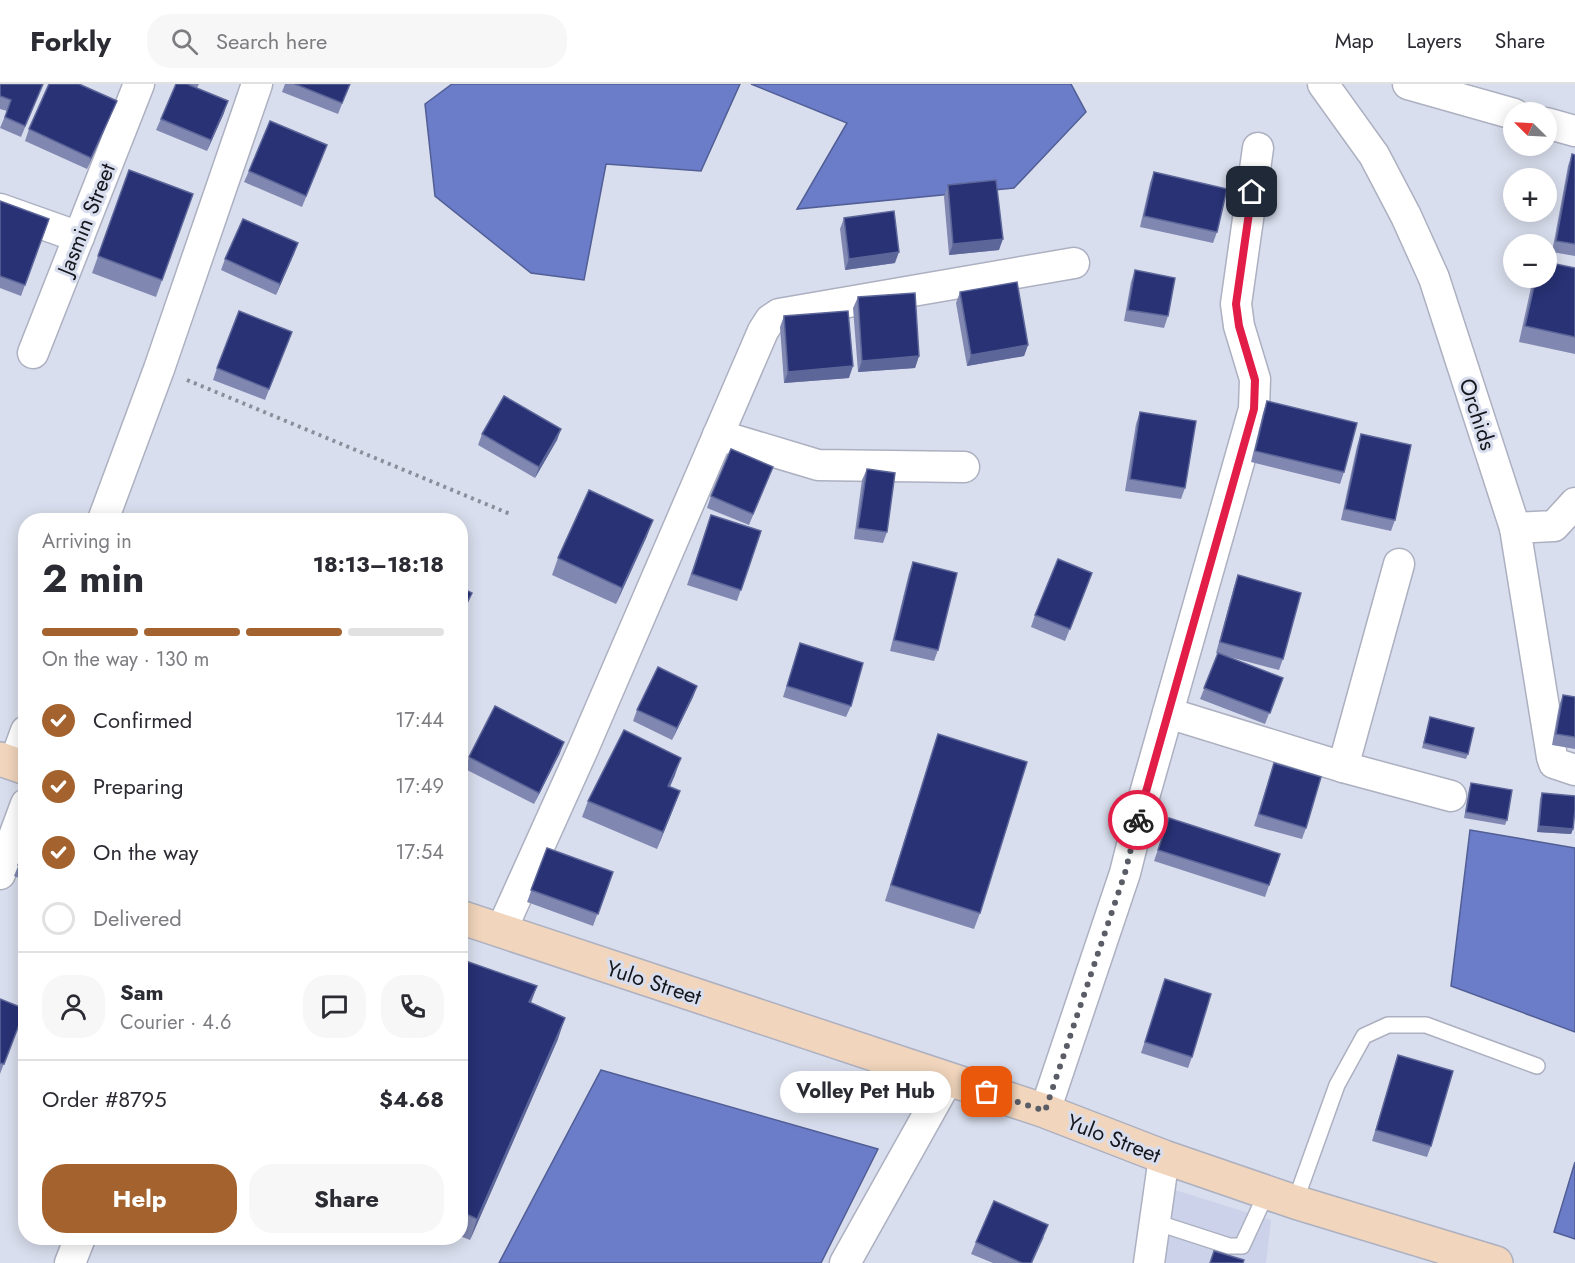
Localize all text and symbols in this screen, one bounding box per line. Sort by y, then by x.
search box [147,14,567,68]
text: Forkly [30,21,111,62]
icon: search [168,25,201,58]
text: Search here [216,25,327,57]
text: Map [1335,26,1374,56]
text: Layers [1407,26,1462,56]
text: Share [1495,26,1545,56]
north arrow [1503,102,1557,156]
map controls [1503,102,1557,288]
street label: Jasmin Street [48,158,123,283]
pin [1226,166,1277,217]
button: + [1503,168,1557,222]
icon: home [1235,175,1268,208]
button: − [1503,234,1557,288]
street label: Orchids [1451,374,1505,454]
text: Arriving in [42,527,132,556]
text: 18:13–18:18 [313,548,444,580]
text: 2 min [42,550,144,607]
text: On the way · 130 m [42,645,209,674]
icon: check [42,704,75,737]
text: Confirmed [93,704,192,736]
text: 17:44 [395,706,444,735]
icon: check [42,770,75,803]
text: Preparing [93,770,184,802]
text: 17:49 [395,772,444,801]
courier [1108,790,1168,850]
icon: bike [1122,804,1155,837]
icon: check [42,836,75,869]
text: On the way [93,836,198,868]
text: 17:54 [396,838,444,867]
text: Delivered [93,902,182,934]
street label: Yulo Street [602,952,706,1013]
button: person [42,975,105,1038]
button: chat [303,975,366,1038]
button: phone [381,975,444,1038]
text: Sam [120,976,164,1008]
text: Courier · 4.6 [120,1008,232,1037]
pin [961,1066,1012,1117]
callout: Volley Pet Hub [780,1071,951,1113]
icon: bag [970,1075,1003,1108]
text: Volley Pet Hub [796,1077,935,1106]
text: Order #8795 [42,1083,167,1115]
text: $4.68 [379,1083,444,1115]
street label: Yulo Street [1062,1105,1166,1171]
button: Help [42,1164,237,1233]
button: Share [249,1164,444,1233]

